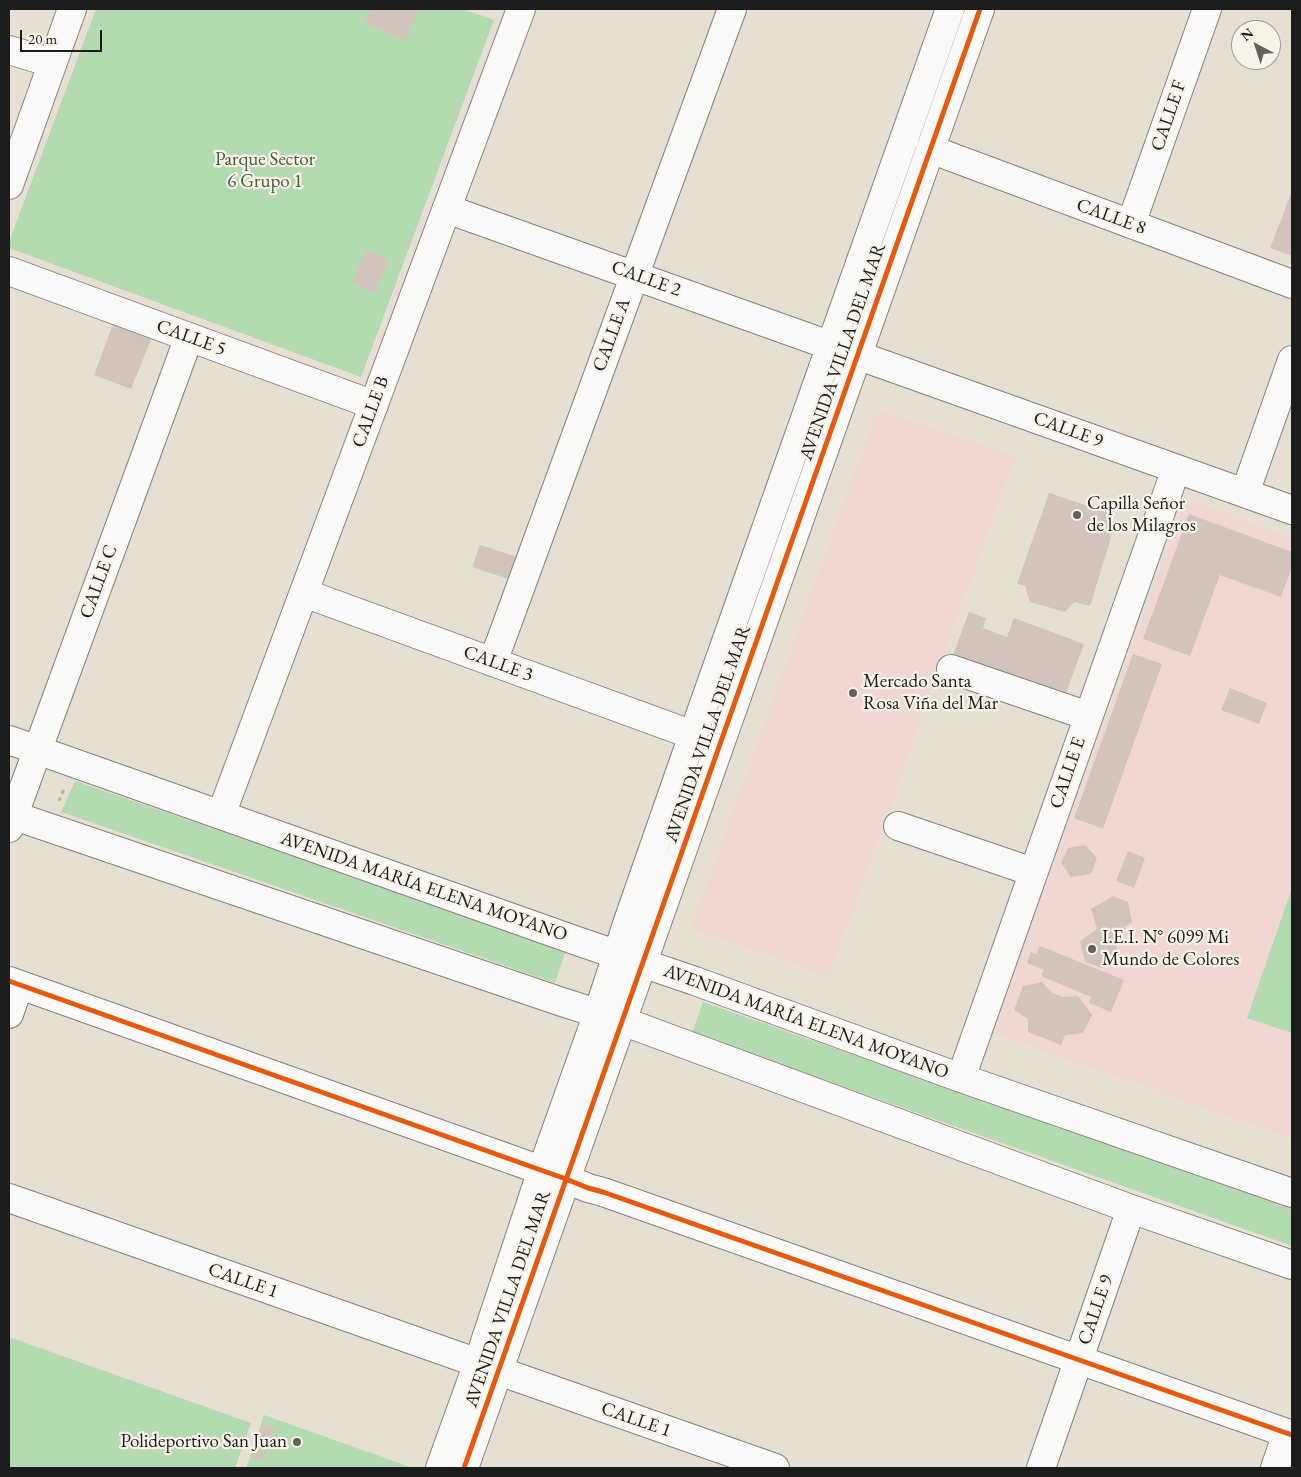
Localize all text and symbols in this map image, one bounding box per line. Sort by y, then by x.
scale bar [22,20,105,52]
north arrow [1231,20,1281,70]
text: N [1237,24,1257,45]
text: 20 m [28,29,57,48]
street label: CALLE F [1146,78,1192,154]
park label: Parque Sector 6 Grupo 1 [215,149,315,193]
street label: CALLE 8 [1073,194,1149,240]
street label: AVENIDA VILLA DEL MAR [795,240,891,464]
street label: CALLE 2 [608,256,684,302]
street label: CALLE A [588,295,636,375]
street label: CALLE 5 [153,315,229,361]
street label: CALLE B [348,373,394,451]
street label: CALLE 9 [1030,407,1106,453]
place label: Capilla Señor de los Milagros [1087,493,1196,537]
marker: Capilla Señor de los Milagros [1071,509,1083,521]
street label: CALLE C [75,542,123,622]
street label: AVENIDA VILLA DEL MAR [660,622,756,846]
street label: CALLE 3 [460,641,536,687]
place label: Mercado Santa Rosa Viña del Mar [863,671,998,715]
marker: Mercado Santa Rosa Viña del Mar [847,687,859,699]
street label: CALLE E [1045,734,1091,812]
street label: AVENIDA MARÍA ELENA MOYANO [278,827,570,947]
place label: I.E.I. N° 6099 Mi Mundo de Colores [1102,927,1239,971]
marker: I.E.I. N° 6099 Mi Mundo de Colores [1086,943,1098,955]
street label: AVENIDA MARÍA ELENA MOYANO [660,960,952,1084]
street label: AVENIDA VILLA DEL MAR [460,1187,556,1411]
street label: CALLE 1 [205,1258,281,1304]
street label: CALLE 9 [1073,1272,1119,1348]
street label: CALLE 1 [598,1397,674,1443]
place label: Polideportivo San Juan [120,1431,287,1453]
marker: Polideportivo San Juan [291,1436,303,1448]

